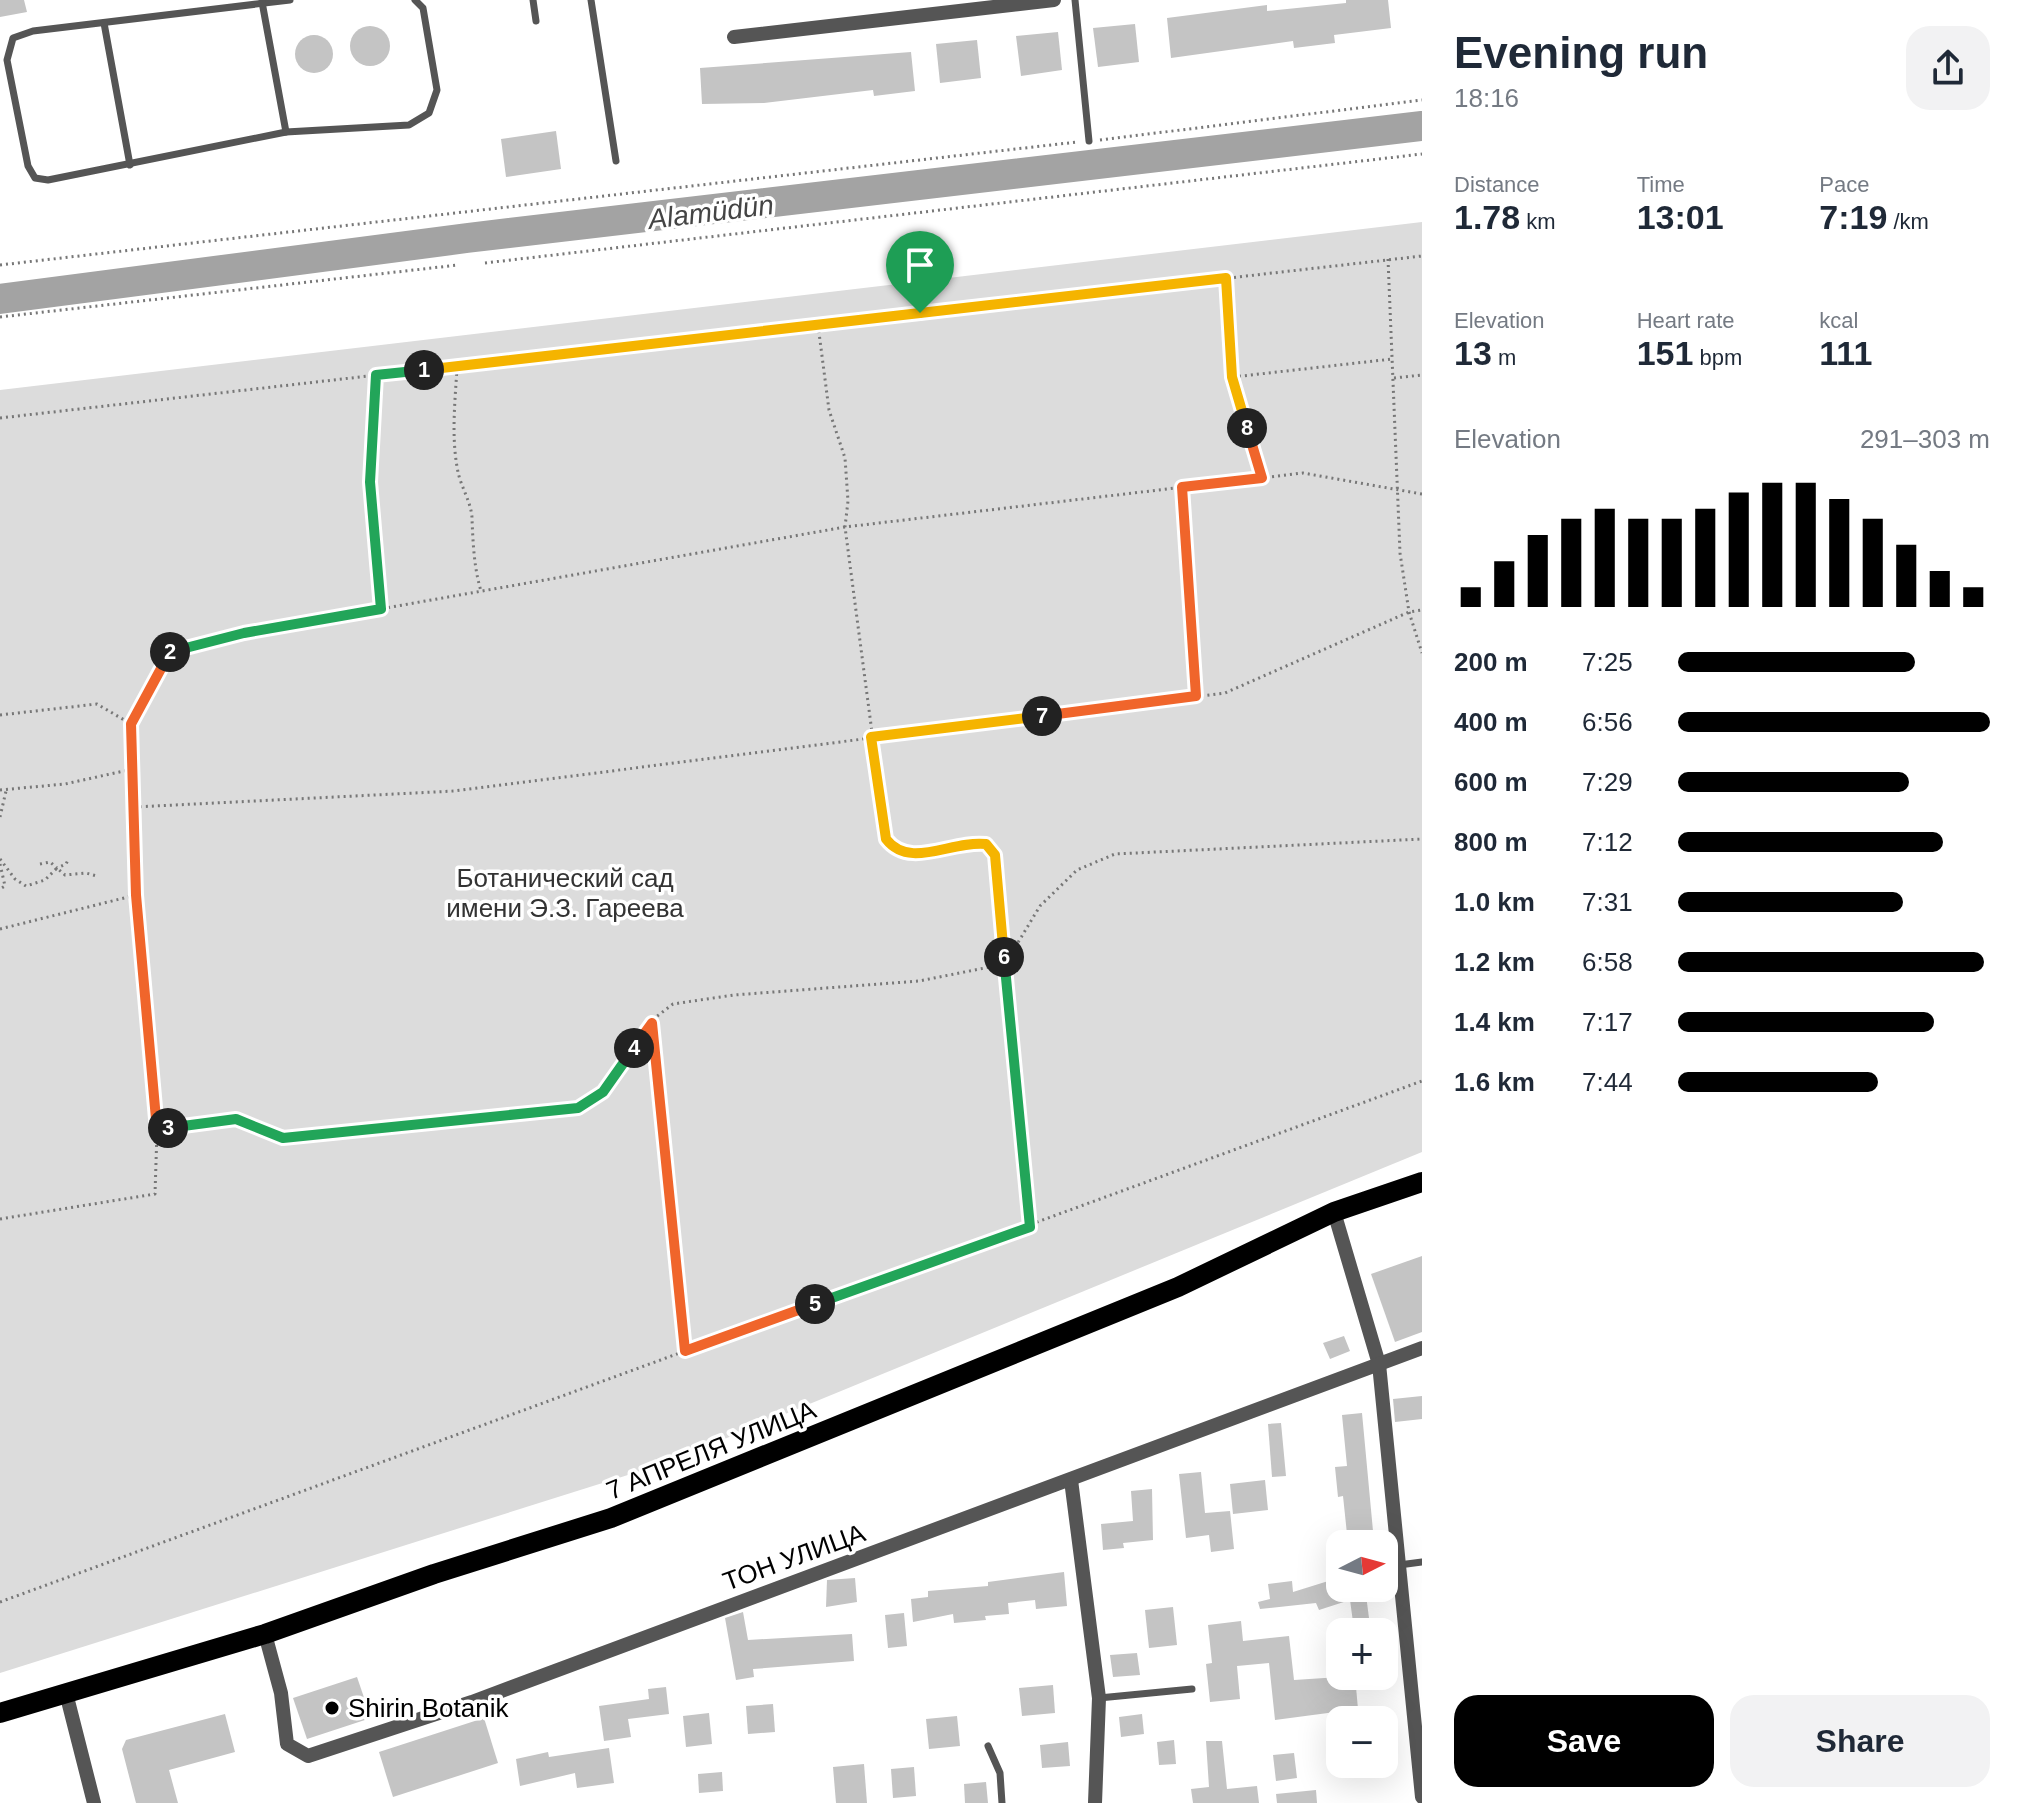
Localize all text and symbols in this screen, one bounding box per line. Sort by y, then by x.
button: share [1906,26,1990,110]
text: Evening run [1454,28,1708,77]
text: 18:16 [1454,83,1519,113]
text: Distance [1454,172,1540,197]
text: Time [1637,172,1685,197]
text: Pace [1819,172,1869,197]
water label: Alamüdün [645,189,775,235]
text: 1.78 [1454,198,1520,236]
text: 13:01 [1637,198,1724,236]
text: 7:19 [1819,198,1887,236]
text: km [1520,209,1556,234]
text: /km [1887,209,1929,234]
pin [886,231,954,313]
icon: arrive [898,243,942,287]
text: Elevation [1454,308,1545,333]
text: Heart rate [1637,308,1734,333]
text: kcal [1819,308,1858,333]
text: 13 [1454,334,1492,372]
text: 151 [1637,334,1693,372]
text: 111 [1819,334,1872,372]
text: m [1492,345,1516,370]
text: bpm [1693,345,1742,370]
pin: 1 [404,350,444,390]
text: 1 [418,357,430,382]
pin: 8 [1227,408,1267,448]
text: 8 [1241,415,1253,440]
text: Elevation [1454,424,1561,454]
text: 291–303 m [1860,424,1990,454]
pin: 2 [150,632,190,672]
text: 2 [164,639,176,664]
text: 200 m [1454,647,1528,677]
text: 7:25 [1582,647,1633,677]
pin: 7 [1022,696,1062,736]
text: 7 [1036,703,1048,728]
text: 400 m [1454,707,1528,737]
text: 6:56 [1582,707,1633,737]
text: 600 m [1454,767,1528,797]
text: 7:29 [1582,767,1633,797]
text: 800 m [1454,827,1528,857]
text: 7:12 [1582,827,1633,857]
park label: Ботанический сад имени Э.З. Гареева [446,863,684,923]
text: 1.0 km [1454,887,1535,917]
text: 7:31 [1582,887,1633,917]
pin: 6 [984,937,1024,977]
text: 6 [998,944,1010,969]
text: 1.2 km [1454,947,1535,977]
text: 6:58 [1582,947,1633,977]
text: 1.4 km [1454,1007,1535,1037]
text: 7:17 [1582,1007,1633,1037]
pin: 4 [614,1028,654,1068]
text: 4 [628,1035,640,1060]
text: 1.6 km [1454,1067,1535,1097]
text: 7:44 [1582,1067,1633,1097]
pin: 3 [148,1108,188,1148]
text: 3 [162,1115,174,1140]
pin: 5 [795,1284,835,1324]
text: 5 [809,1291,821,1316]
street label: 7 АПРЕЛЯ УЛИЦА [602,1394,821,1506]
street label: ТОН УЛИЦА [719,1517,870,1597]
north arrow [1326,1530,1398,1602]
map controls [1326,1530,1398,1778]
button: + [1326,1618,1398,1690]
place label: Shirin Botanik [348,1693,509,1723]
button: Save [1454,1695,1714,1787]
button: Share [1730,1695,1990,1787]
marker: Shirin Botanik [323,1699,341,1717]
button: − [1326,1706,1398,1778]

